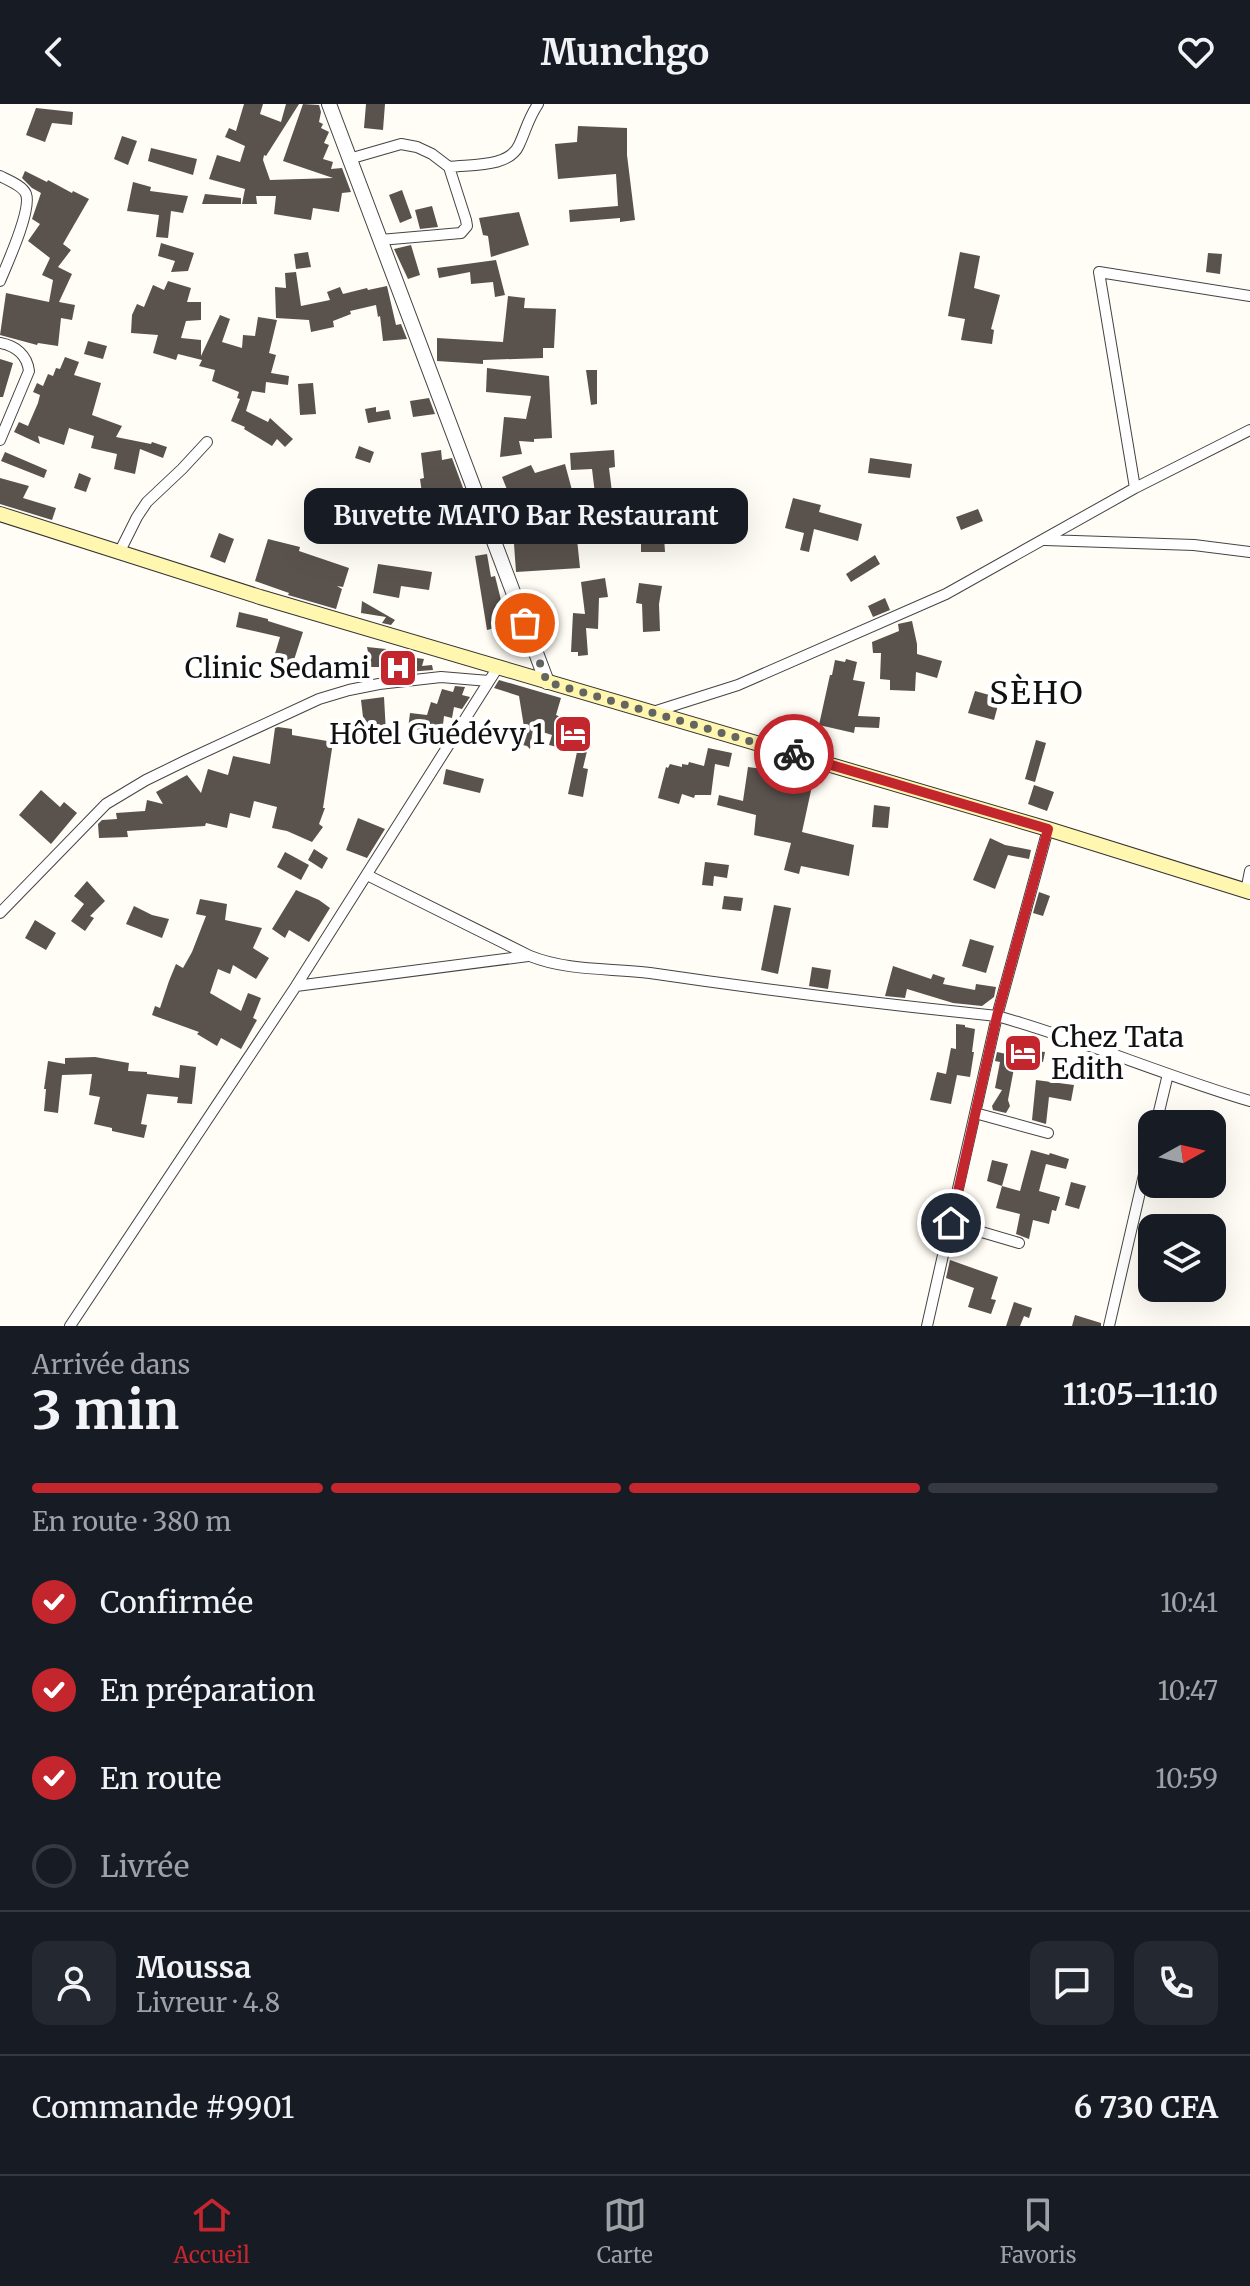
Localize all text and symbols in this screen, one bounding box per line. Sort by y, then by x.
icon: back [32,30,76,74]
text: Munchgo [541,30,709,75]
icon: heart [1174,30,1218,74]
callout: Buvette MATO Bar Restaurant [303,487,747,543]
text: Buvette MATO Bar Restaurant [333,499,719,532]
pin [491,589,559,657]
icon: bag [503,601,547,645]
hospital icon: Clinic Sedami [377,647,419,689]
place label: Clinic Sedami [185,650,370,686]
district label: SÈHO [989,673,1085,713]
hotel icon: Hôtel Guédévy 1 [552,713,594,755]
courier [754,714,834,794]
place label: Hôtel Guédévy 1 [329,716,545,752]
icon: bike [772,732,816,776]
place label: Chez Tata Edith [1051,1019,1184,1087]
hotel icon: Chez Tata Edith [1002,1032,1044,1074]
north arrow [1138,1110,1226,1198]
map controls [1138,1110,1226,1302]
pin [917,1189,985,1257]
icon: home [929,1201,973,1245]
button: layers [1138,1214,1226,1302]
text: Arrivée dans [32,1348,190,1381]
text: 11:05–11:10 [1063,1375,1218,1413]
text: 3 min [32,1378,179,1443]
text: En route · 380 m [32,1505,231,1538]
icon: check [32,1580,76,1624]
text: Confirmée [100,1583,253,1621]
text: 10:41 [1160,1586,1218,1619]
icon: check [32,1668,76,1712]
text: En préparation [100,1671,315,1709]
text: 10:47 [1158,1674,1218,1707]
icon: check [32,1756,76,1800]
text: En route [100,1759,221,1797]
text: 10:59 [1155,1762,1218,1795]
text: Livrée [100,1847,189,1885]
button: person [32,1941,116,2025]
button: chat [1030,1941,1114,2025]
button: phone [1134,1941,1218,2025]
text: Moussa [136,1948,251,1986]
text: Livreur · 4.8 [136,1986,280,2019]
text: Commande #9901 [32,2088,294,2126]
text: 6 730 CFA [1074,2088,1218,2126]
tab: Accueil [173,2193,250,2269]
tab: Carte [597,2193,653,2269]
tab: Favoris [1000,2193,1077,2269]

